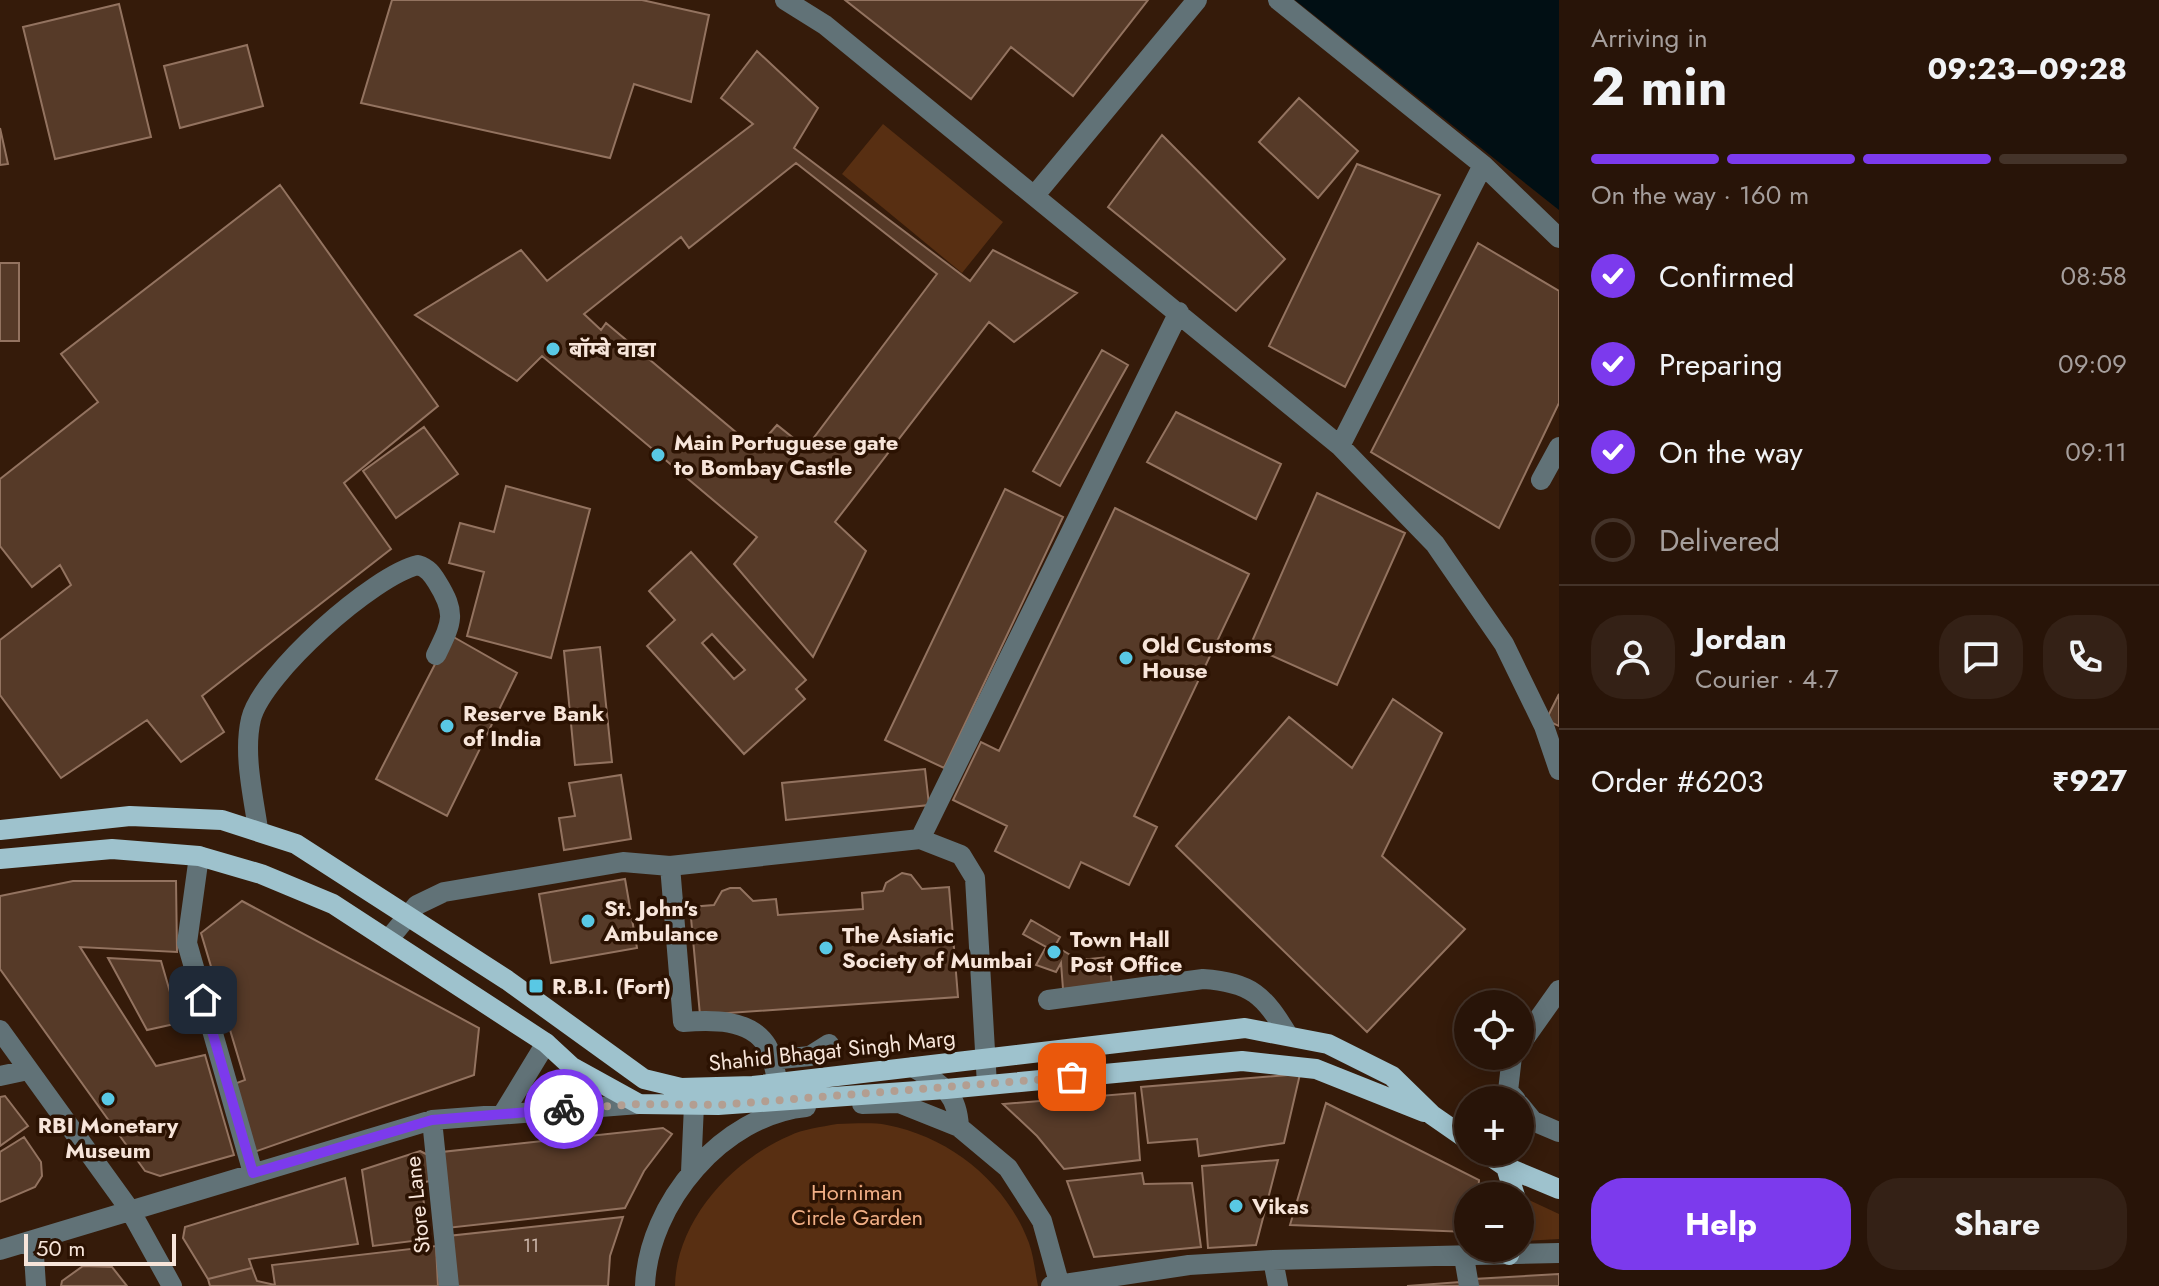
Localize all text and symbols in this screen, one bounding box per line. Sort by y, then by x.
text: Arriving in [1591,19,1708,57]
text: 09:23–09:28 [1928,47,2127,90]
text: 2 min [1591,49,1728,125]
text: On the way · 160 m [1591,176,1809,214]
icon: check [1591,254,1635,298]
text: Confirmed [1659,255,1794,298]
text: 08:58 [2061,257,2127,295]
place label: बॉम्बे वाडा [569,333,656,365]
marker: बॉम्बे वाडा [544,340,562,358]
icon: check [1591,342,1635,386]
text: Preparing [1659,343,1783,386]
text: 09:09 [2058,345,2127,383]
place label: Main Portuguese gate to Bombay Castle [674,426,898,483]
icon: check [1591,430,1635,474]
text: On the way [1659,431,1803,474]
text: 09:11 [2065,433,2127,471]
marker: Main Portuguese gate to Bombay Castle [649,446,667,464]
text: Delivered [1659,519,1780,562]
button: person [1591,615,1675,699]
button: chat [1939,615,2023,699]
button: phone [2043,615,2127,699]
text: Jordan [1695,617,1787,660]
place label: Old Customs House [1142,629,1272,686]
marker: Old Customs House [1117,649,1135,667]
text: Courier · 4.7 [1695,660,1839,698]
place label: Reserve Bank of India [463,697,605,754]
marker: Reserve Bank of India [438,717,456,735]
text: ₹927 [2052,759,2127,802]
text: Order #6203 [1591,760,1764,803]
place label: St. John's Ambulance [603,892,718,949]
marker: St. John's Ambulance [579,912,597,930]
place label: The Asiatic Society of Mumbai [842,919,1032,976]
place label: Town Hall Post Office [1070,923,1182,980]
marker: The Asiatic Society of Mumbai [817,939,835,957]
marker: Town Hall Post Office [1045,943,1063,961]
pin [169,966,237,1034]
place label: R.B.I. (Fort) [552,970,671,1002]
marker: R.B.I. (Fort) [527,977,545,995]
icon: home [181,978,225,1022]
map controls [1454,990,1534,1262]
button: locate [1454,990,1534,1070]
street label: Shahid Bhagat Singh Marg [707,1021,957,1079]
pin [1038,1043,1106,1111]
icon: bag [1050,1055,1094,1099]
courier [524,1069,604,1149]
button: + [1454,1086,1534,1166]
icon: bike [542,1087,586,1131]
marker: RBI Monetary Museum [99,1090,117,1108]
place label: RBI Monetary Museum [38,1109,179,1166]
street label: Store Lane [396,1155,438,1255]
park label: Horniman Circle Garden [791,1176,923,1233]
button: Help [1591,1178,1851,1270]
button: Share [1867,1178,2127,1270]
button: − [1454,1182,1534,1262]
place label: Vikas [1251,1190,1309,1222]
marker: Vikas [1227,1197,1245,1215]
scale bar [24,1230,176,1266]
text: 50 m [36,1232,85,1264]
house number: 11 [523,1233,539,1259]

